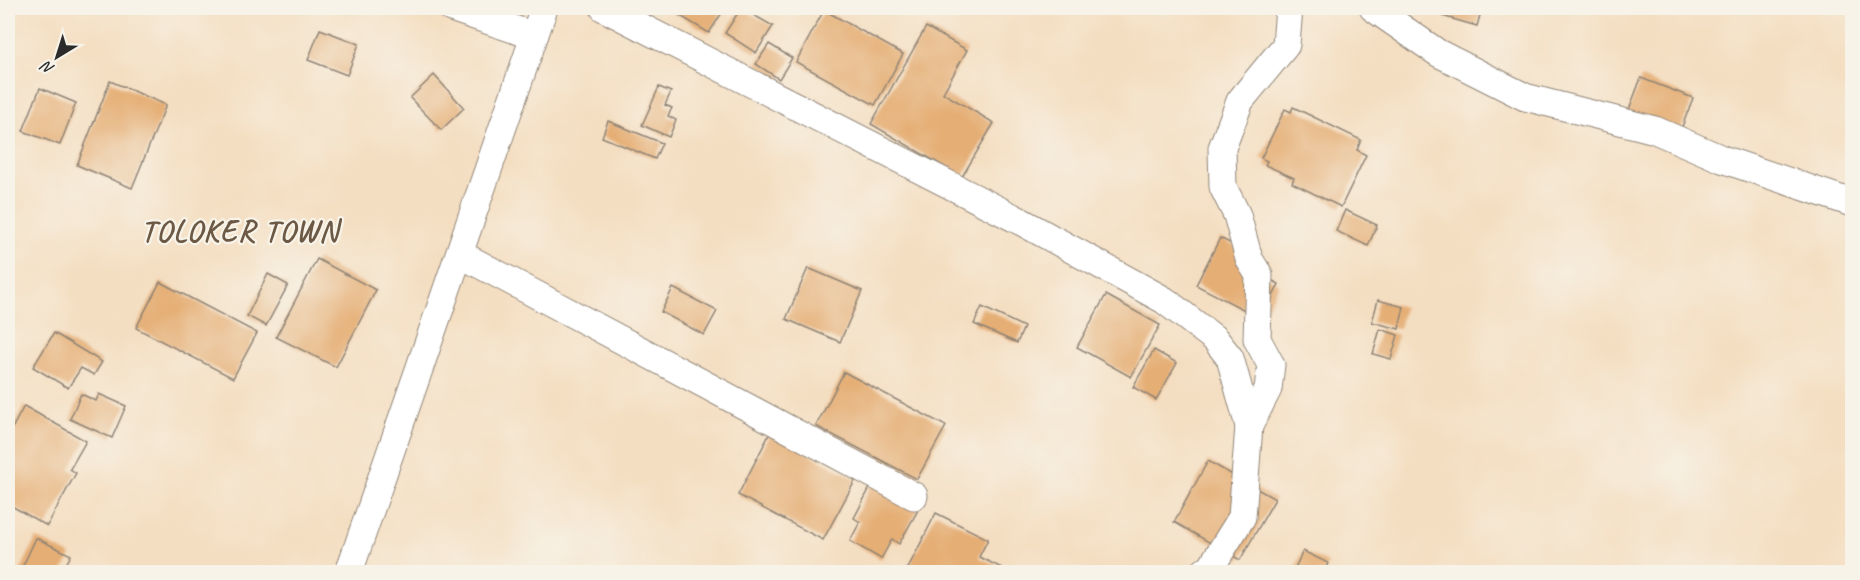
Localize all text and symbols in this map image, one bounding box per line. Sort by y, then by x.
north arrow [27,27,87,87]
text: N [36,55,58,79]
district label: TOLOKER TOWN [141,212,343,250]

